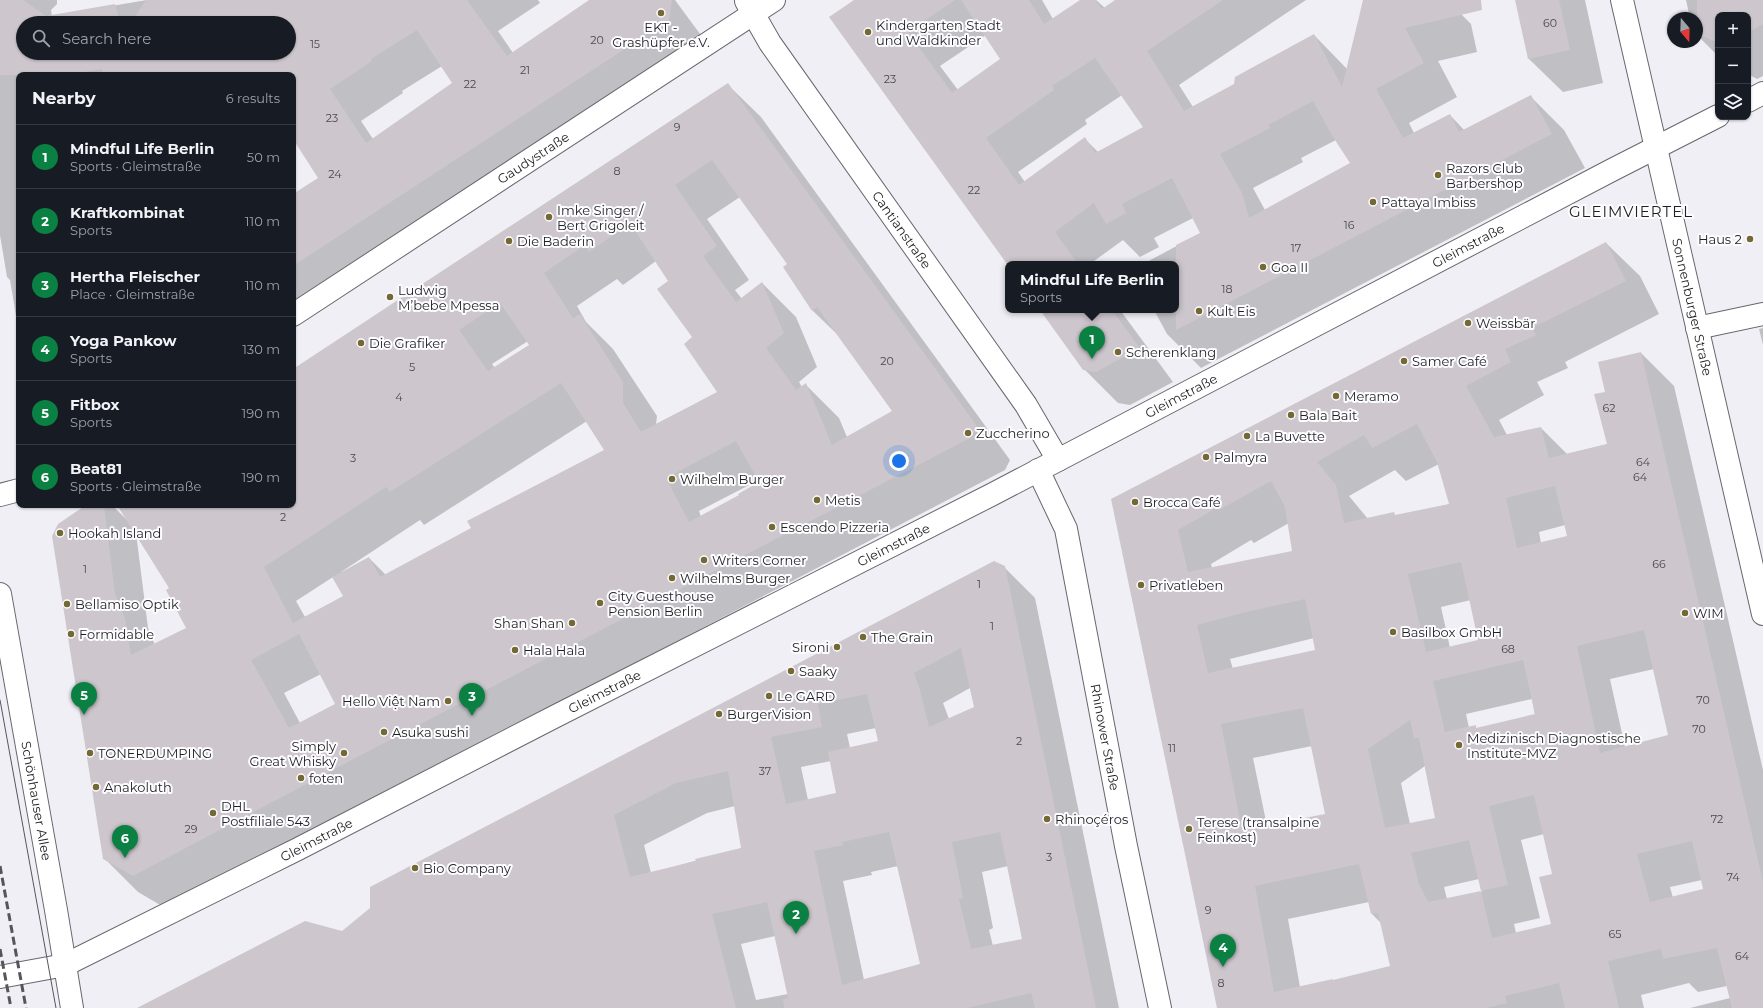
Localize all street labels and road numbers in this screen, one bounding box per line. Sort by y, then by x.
street label: Gaudystraße [494,128,572,187]
street label: Cantianstraße [869,188,935,272]
street label: Gleimstraße [1429,220,1507,271]
street label: Sonnenburger Straße [1669,237,1716,377]
street label: Gleimstraße [1142,370,1220,421]
street label: Gleimstraße [854,519,932,570]
street label: Gleimstraße [565,666,644,716]
street label: Rhinower Straße [1087,682,1123,792]
street label: Schönhauser Allee [18,740,55,862]
street label: Gleimstraße [277,814,355,865]

